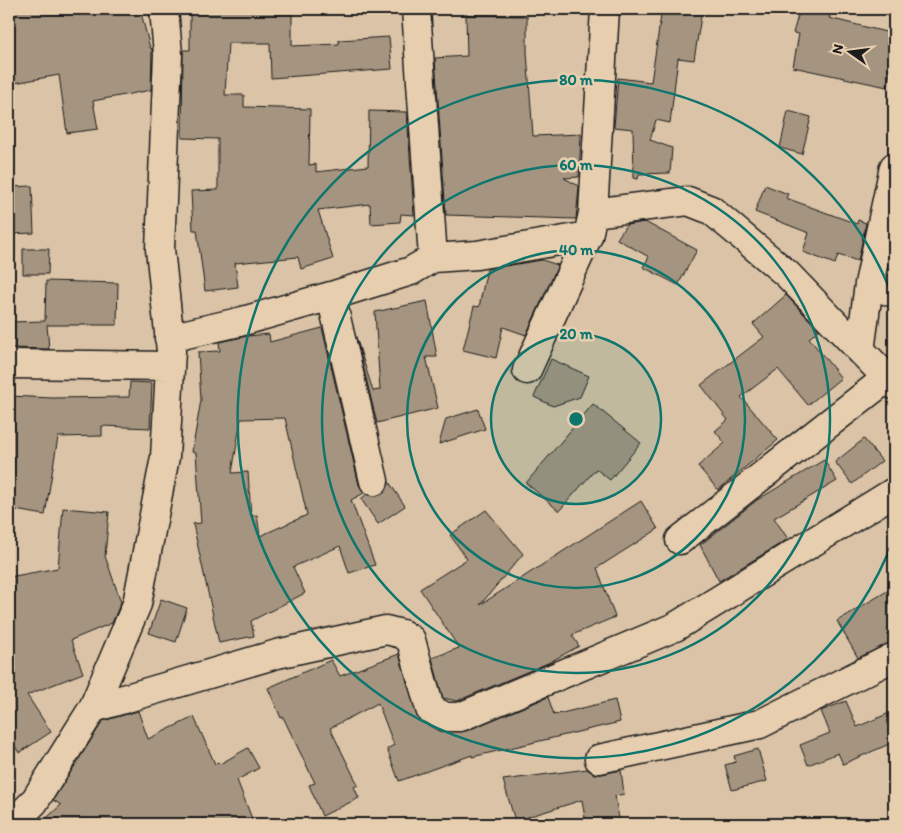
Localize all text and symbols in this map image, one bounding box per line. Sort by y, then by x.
north arrow [826,28,876,78]
text: N [828,42,847,56]
text: 80 m [559,71,593,89]
text: 60 m [559,156,593,174]
text: 40 m [559,241,594,259]
text: 20 m [559,325,593,343]
centre of rings [567,410,585,428]

